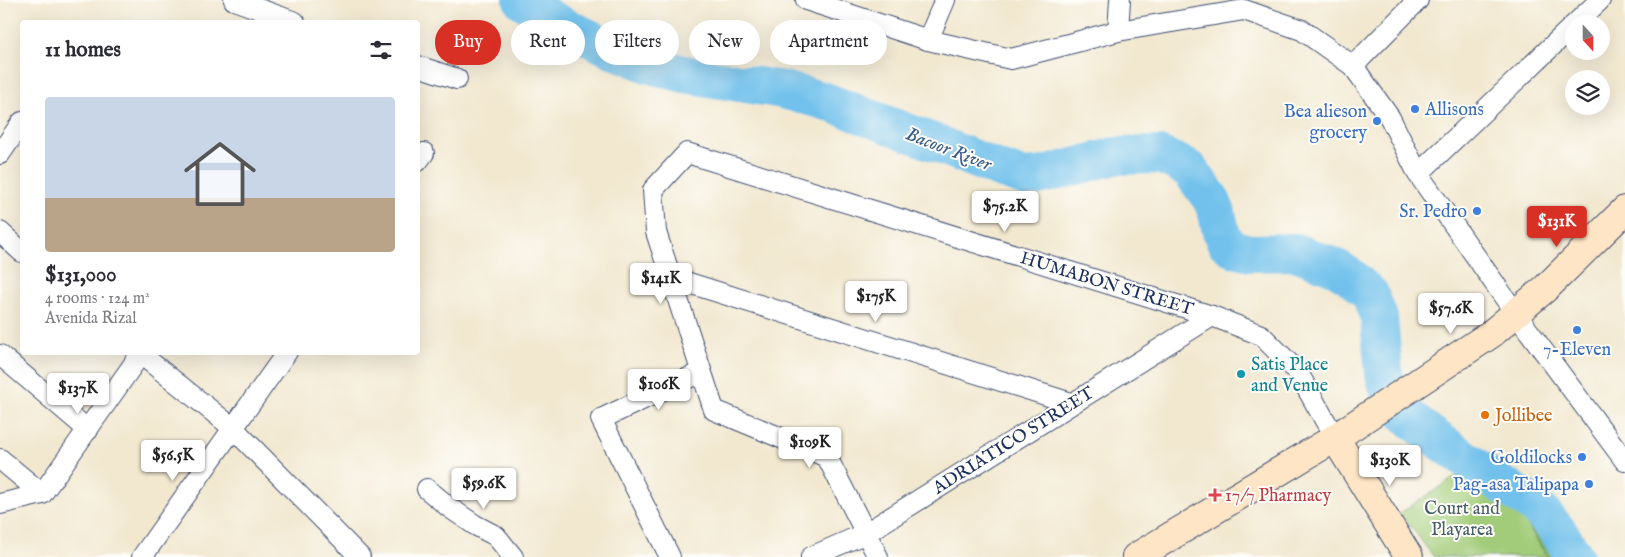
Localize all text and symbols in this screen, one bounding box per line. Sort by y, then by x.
north arrow [1565,15,1610,60]
map controls [1565,15,1610,115]
chip: Buy [435,20,501,65]
chip: Rent [511,20,585,65]
chip: Filters [595,20,679,65]
chip: New [689,20,760,65]
chip: Apartment [770,20,887,65]
icon: filters [367,36,395,64]
text: 11 homes [45,37,121,64]
button: layers [1565,70,1610,115]
place label: Allisons [1424,99,1484,122]
place label: Bea alieson grocery [1284,101,1367,145]
marker: Allisons [1409,103,1421,115]
marker: Bea alieson grocery [1371,115,1383,127]
water label: Bacoor River [902,123,996,178]
icon: home [175,129,265,219]
pin: $75.2K [964,190,1046,233]
text: $75.2K [983,197,1027,217]
place label: Sr. Pedro [1399,201,1467,224]
marker: Sr. Pedro [1471,205,1483,217]
pin: $131K [1522,206,1592,248]
text: $131K [1538,212,1576,232]
street label: HUMABON STREET [1017,247,1196,322]
text: $131,000 [45,262,117,289]
pin: $141K [626,262,696,305]
text: $141K [641,269,681,289]
pin: $175K [841,280,911,323]
text: $175K [856,287,896,307]
text: 4 rooms · 124 m² [45,289,150,309]
pin: $57.6K [1410,292,1492,335]
text: $57.6K [1429,299,1473,319]
text: Avenida Rizal [45,309,137,329]
marker: 7-Eleven [1571,324,1583,336]
place label: 7-Eleven [1543,339,1611,362]
place label: Satis Place and Venue [1251,354,1328,398]
pin: $106K [624,368,694,411]
marker: Satis Place and Venue [1235,368,1247,380]
pin: $137K [43,372,113,415]
text: $106K [639,375,679,395]
text: $137K [58,379,98,399]
street label: ADRIATICO STREET [928,382,1099,501]
place label: Jollibee [1493,405,1552,428]
marker: Jollibee [1479,409,1491,421]
pin: $109K [775,426,845,469]
text: $109K [789,433,831,453]
pin: $56.5K [132,440,214,482]
pin: $130K [1355,444,1425,487]
text: $56.5K [152,446,194,466]
place label: Goldilocks [1491,447,1572,470]
text: $130K [1370,451,1410,471]
marker: Goldilocks [1576,451,1588,463]
pin: $59.6K [443,468,525,510]
text: $59.6K [462,474,506,494]
place label: Pag-asa Talipapa [1453,474,1579,497]
marker: Pag-asa Talipapa [1583,478,1595,490]
place label: 17/7 Pharmacy [1225,485,1331,508]
marker: 17/7 Pharmacy [1209,489,1221,501]
park label: Court and Playarea [1424,498,1500,542]

